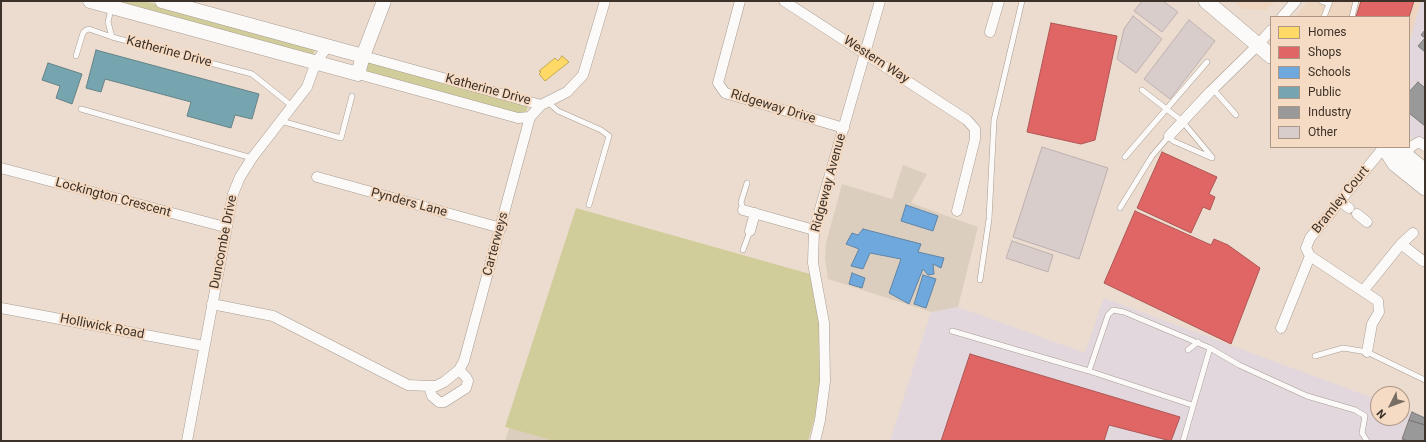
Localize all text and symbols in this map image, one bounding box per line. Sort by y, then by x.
legend [1270,16,1410,148]
text: Homes [1308,25,1346,39]
street label: Katherine Drive [125,33,213,71]
street label: Western Way [840,33,912,87]
text: Shops [1308,45,1342,59]
text: Schools [1308,65,1351,79]
street label: Katherine Drive [444,71,532,109]
text: Public [1308,85,1341,99]
street label: Ridgeway Drive [729,87,817,127]
text: Industry [1308,105,1351,119]
text: Other [1308,125,1337,139]
street label: Ridgeway Avenue [808,132,850,234]
street label: Bramley Court [1309,163,1373,237]
street label: Lockington Crescent [54,175,172,221]
street label: Pynders Lane [369,185,449,221]
street label: Duncombe Drive [207,194,241,290]
street label: Carterweys [480,210,512,278]
street label: Holliwick Road [59,311,145,343]
north arrow [1370,386,1410,426]
text: N [1374,406,1389,421]

